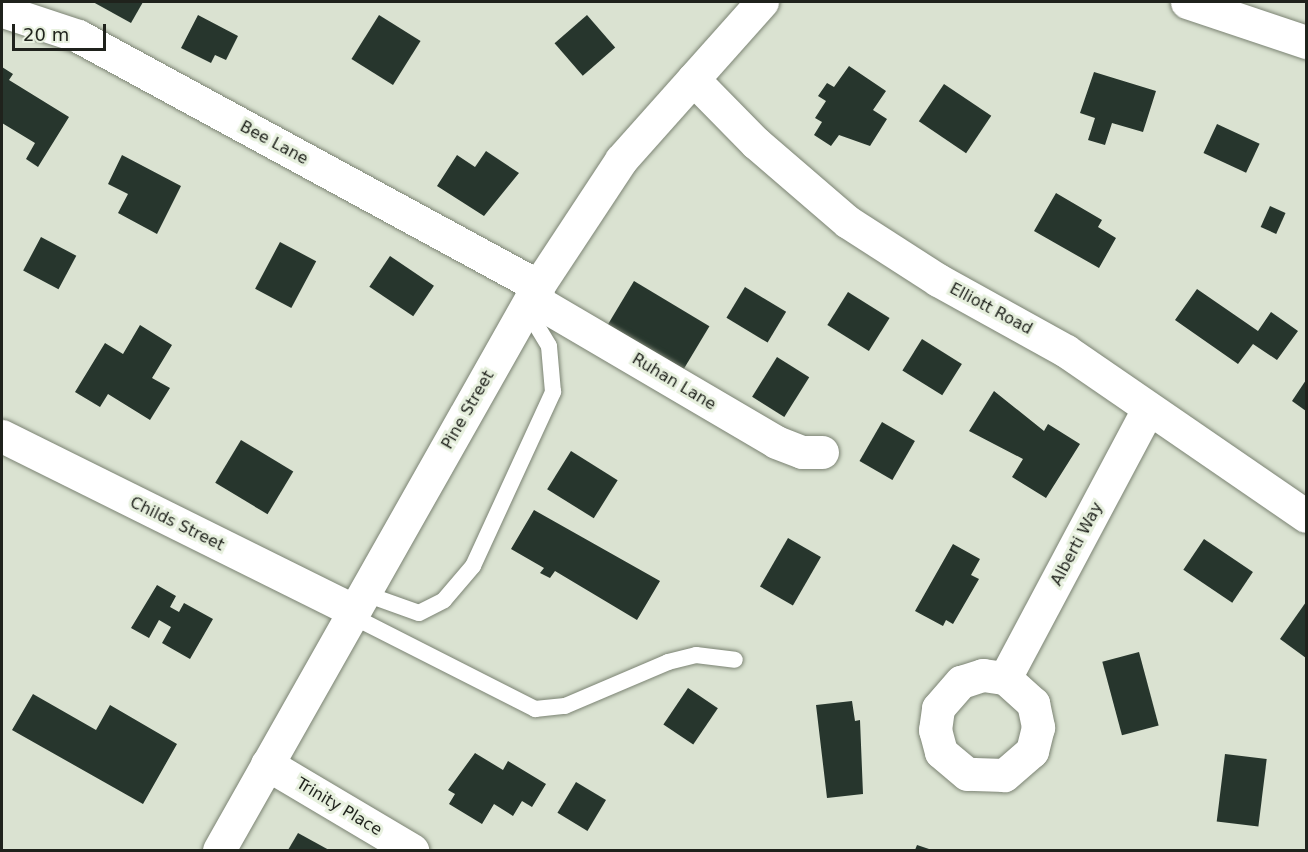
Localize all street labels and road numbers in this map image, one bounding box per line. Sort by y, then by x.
street label: Bee Lane [237,117,311,169]
street label: Elliott Road [946,279,1036,339]
street label: Ruhan Lane [629,349,719,415]
street label: Pine Street [438,367,498,453]
street label: Childs Street [127,493,227,555]
street label: Alberti Way [1047,499,1107,589]
street label: Trinity Place [293,774,385,840]

